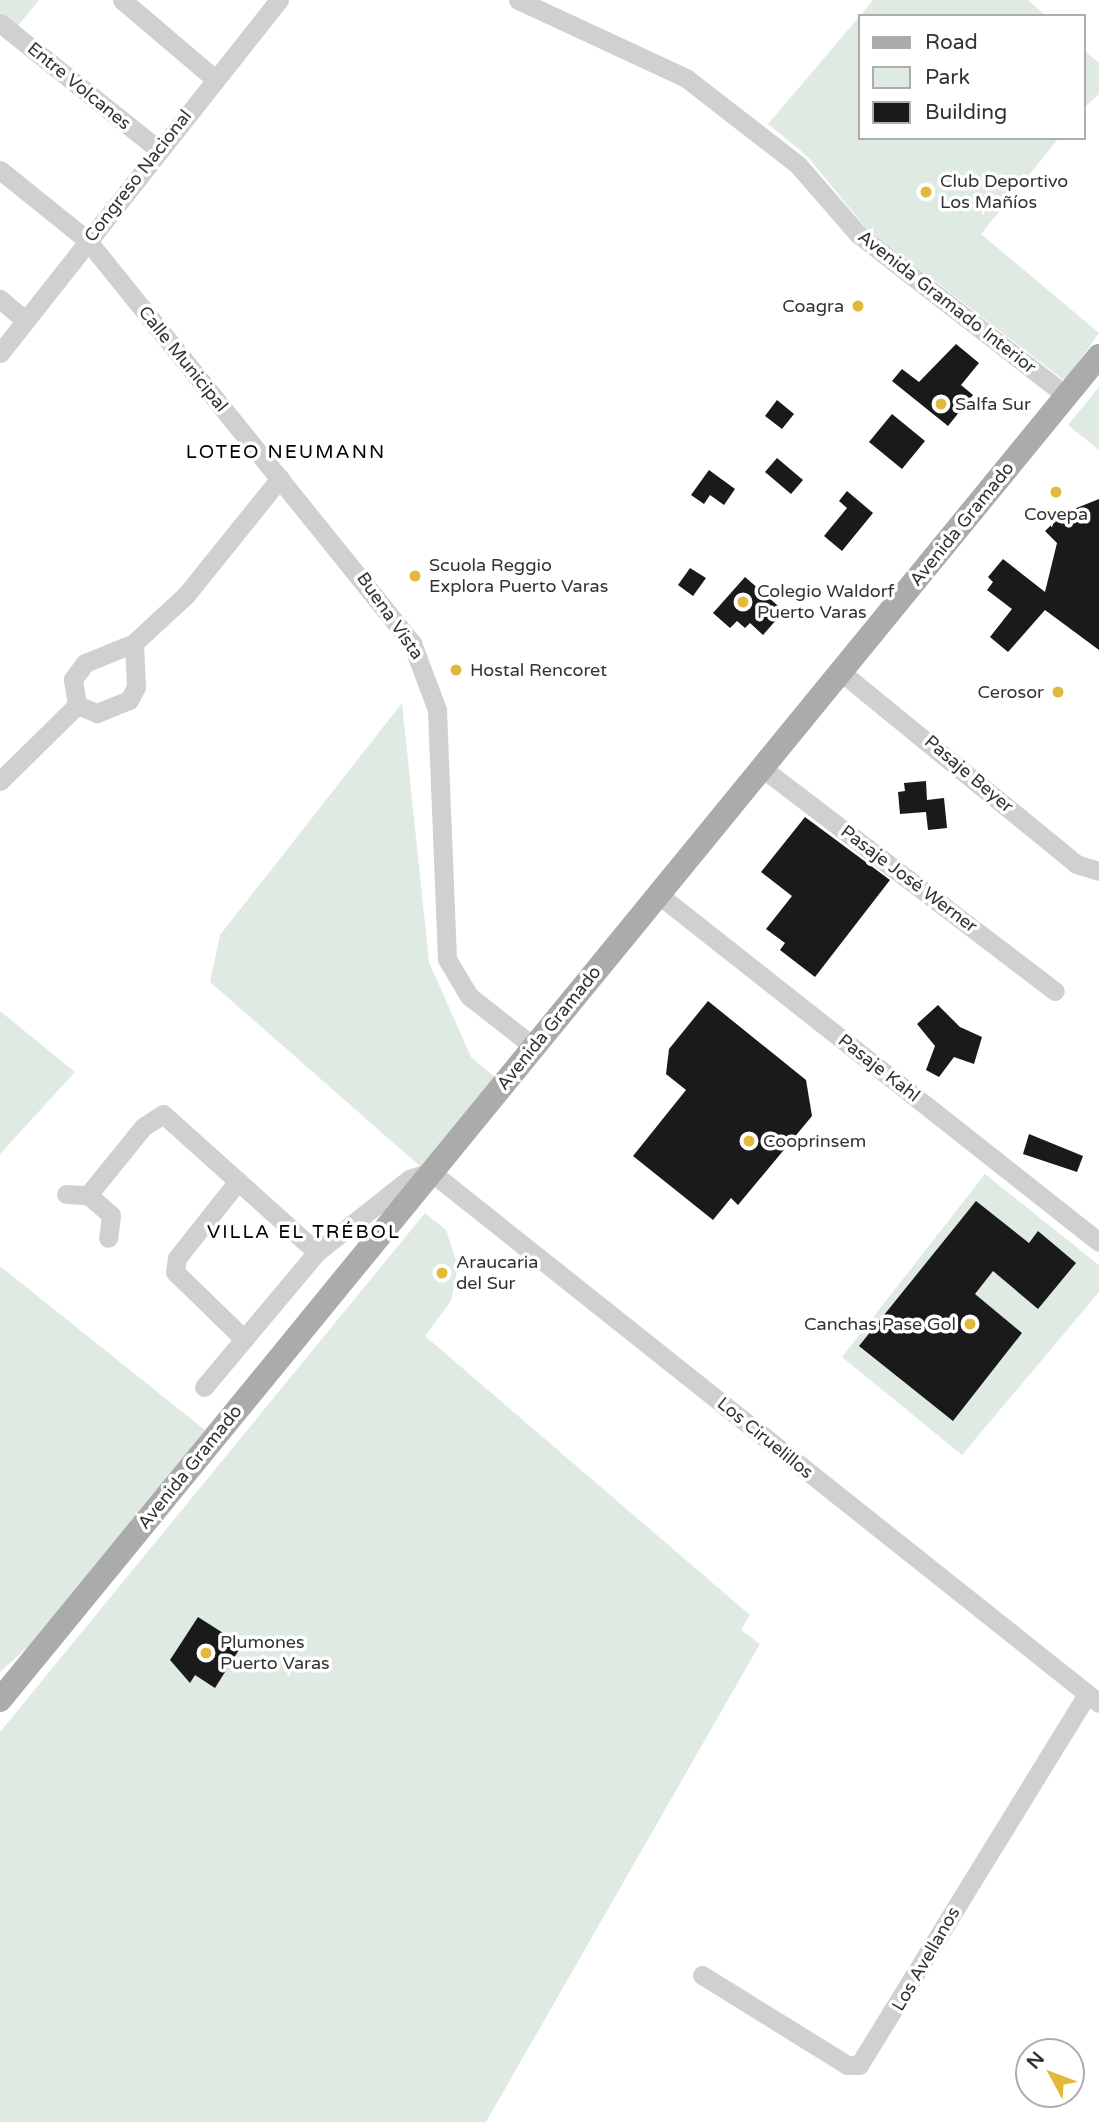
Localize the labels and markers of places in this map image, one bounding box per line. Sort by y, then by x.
place label: Club Deportivo Los Mañíos [940,171,1068,214]
marker: Club Deportivo Los Mañíos [918,184,934,200]
place label: Coagra [782,295,844,317]
marker: Coagra [850,298,866,314]
place label: Salfa Sur [955,393,1031,415]
marker: Salfa Sur [933,396,949,412]
marker: Covepa [1048,484,1064,500]
place label: Covepa [1024,503,1088,525]
place label: Scuola Reggio Explora Puerto Varas [429,555,608,598]
marker: Scuola Reggio Explora Puerto Varas [407,568,423,584]
place label: Colegio Waldorf Puerto Varas [757,581,894,624]
marker: Colegio Waldorf Puerto Varas [735,594,751,610]
place label: Hostal Rencoret [470,659,607,681]
marker: Hostal Rencoret [448,662,464,678]
place label: Cerosor [978,681,1044,703]
marker: Cerosor [1050,684,1066,700]
place label: Cooprinsem [763,1130,866,1152]
marker: Cooprinsem [741,1133,757,1149]
place label: Araucaria del Sur [456,1252,538,1294]
marker: Araucaria del Sur [434,1265,450,1281]
place label: Canchas Pase Gol [804,1313,956,1335]
marker: Canchas Pase Gol [962,1316,978,1332]
place label: Plumones Puerto Varas [220,1632,330,1674]
marker: Plumones Puerto Varas [198,1645,214,1661]

